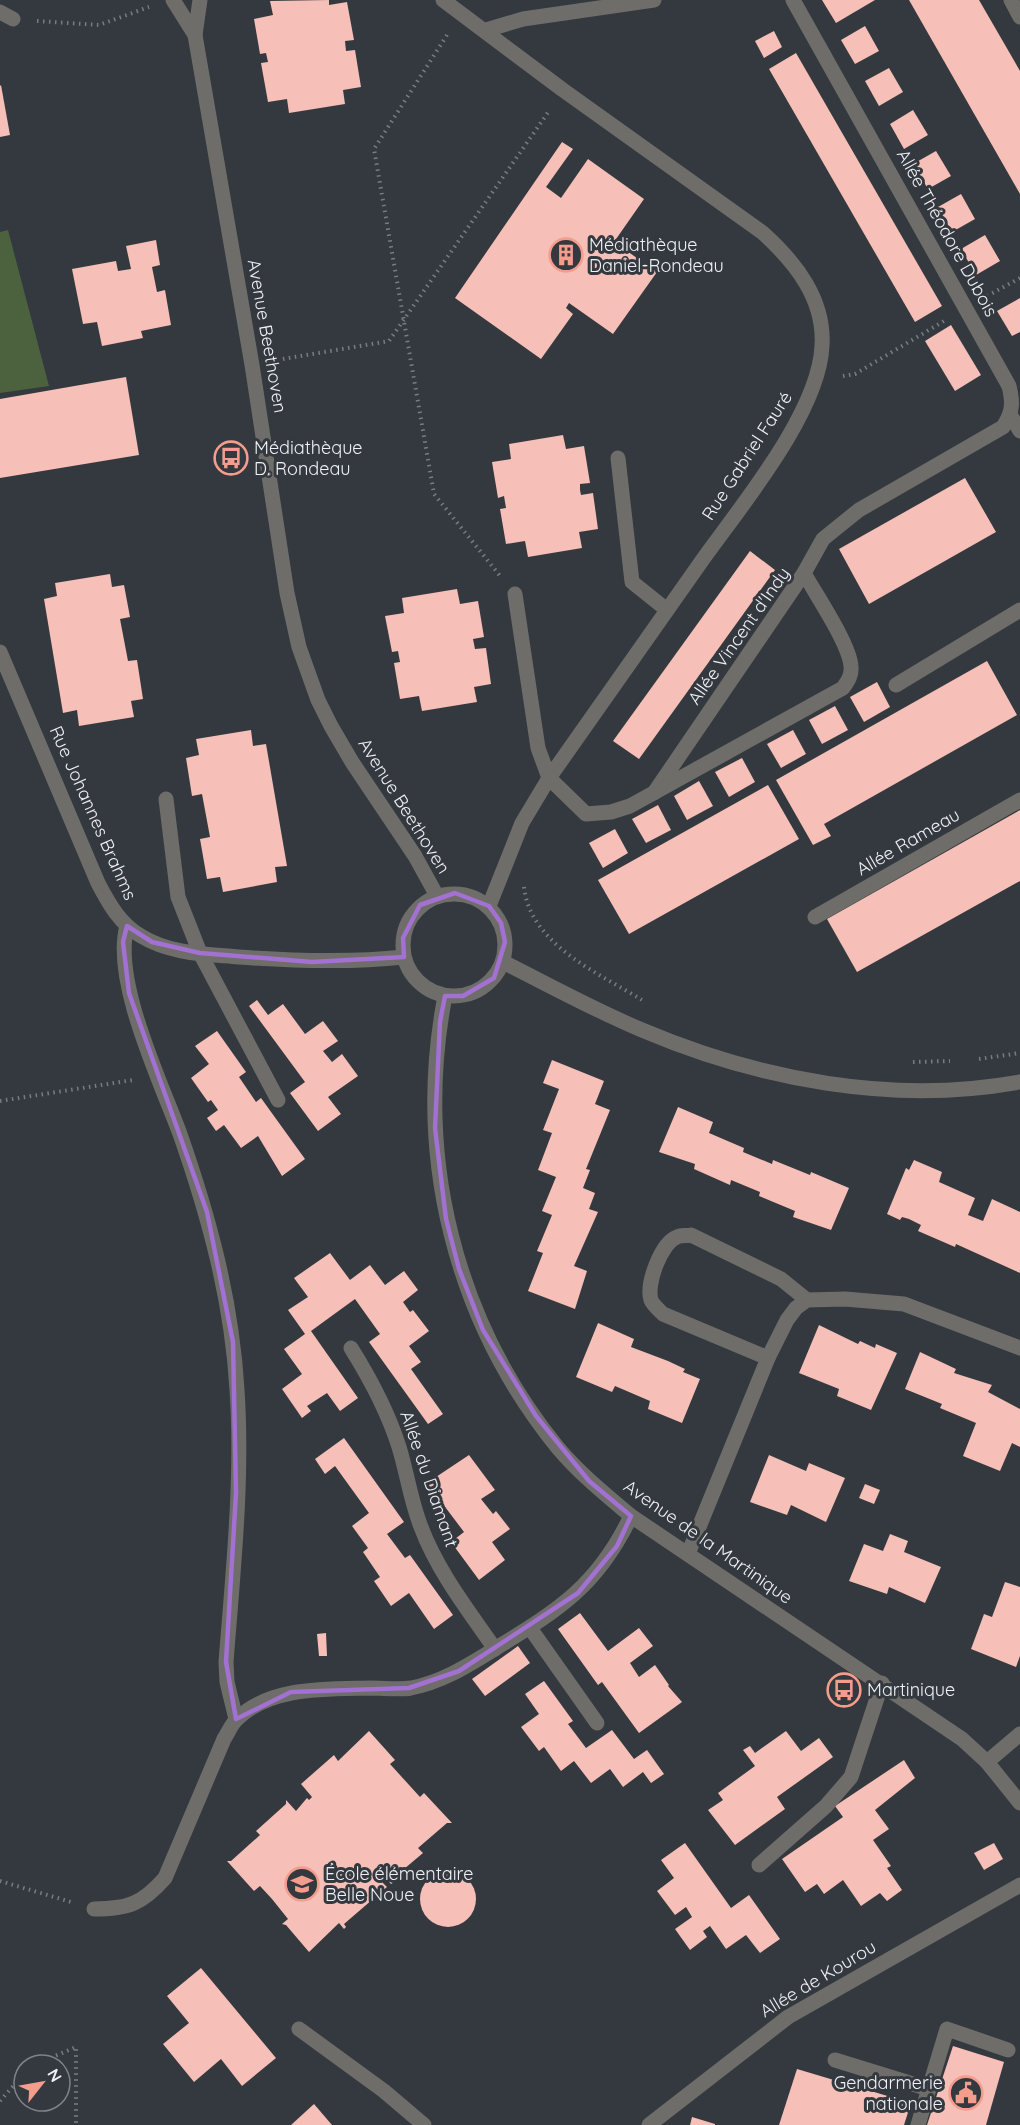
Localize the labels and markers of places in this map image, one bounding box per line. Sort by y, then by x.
place label: Médiathèque Daniel-Rondeau [589,233,724,277]
building icon: Médiathèque Daniel-Rondeau [548,237,584,273]
place label: Médiathèque D. Rondeau [254,436,363,480]
bus stop icon: Médiathèque D. Rondeau [213,440,249,476]
bus stop icon: Martinique [826,1672,862,1708]
place label: Martinique [867,1678,955,1701]
place label: École élémentaire Belle Noue [325,1862,473,1906]
school or university icon: École élémentaire Belle Noue [284,1866,320,1902]
place label: Gendarmerie nationale [834,2071,943,2115]
public building icon: Gendarmerie nationale [948,2075,984,2111]

